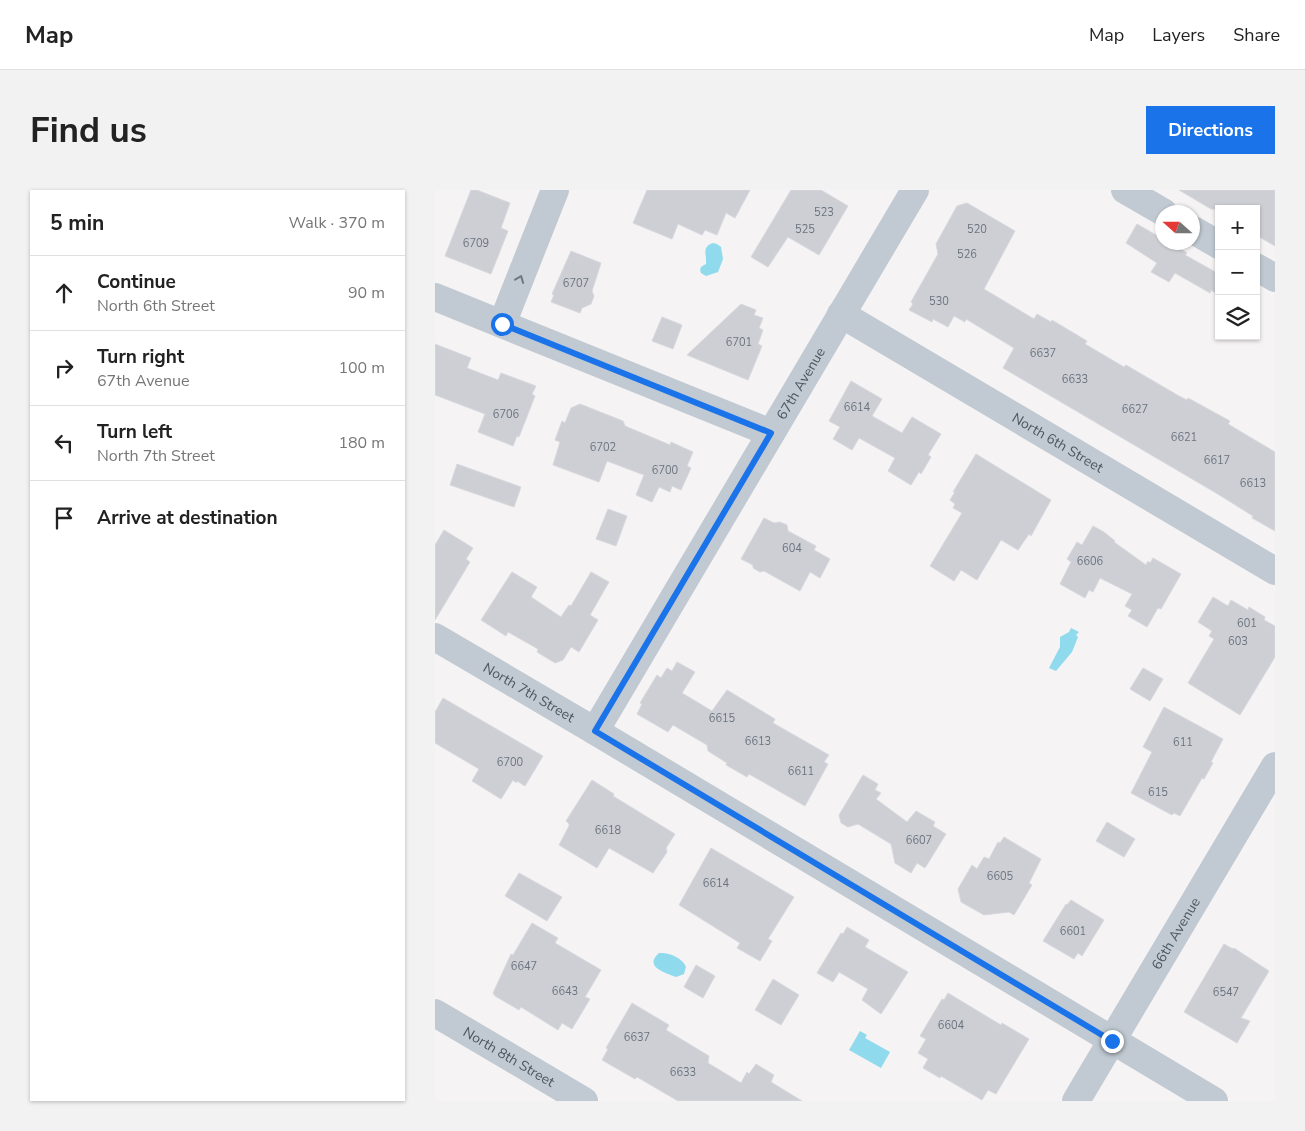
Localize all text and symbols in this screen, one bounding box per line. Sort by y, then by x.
text: Map [25,19,73,51]
text: Map [1089,23,1124,47]
text: Layers [1152,23,1205,47]
text: Share [1233,23,1280,47]
button: Directions [1146,106,1275,154]
text: Find us [30,107,147,154]
house number: 523 [814,205,834,220]
north arrow [1155,205,1200,250]
map controls [1215,205,1260,340]
button: + [1215,205,1260,250]
text: 5 min [50,209,104,237]
text: Walk · 370 m [289,212,385,234]
house number: 525 [795,222,815,237]
house number: 520 [967,222,987,237]
house number: 6709 [463,236,489,251]
house number: 526 [957,247,977,262]
button: − [1215,250,1260,295]
text: Continue [97,269,176,295]
one-way arrow [514,275,524,284]
house number: 6707 [563,276,589,291]
icon: ahead [50,279,78,307]
text: 90 m [348,282,385,304]
house number: 530 [929,294,949,309]
text: North 6th Street [97,295,215,317]
button: layers [1215,295,1260,340]
route start [491,313,514,336]
house number: 6701 [726,335,752,350]
text: Turn right [97,344,184,370]
street label: 67th Avenue [772,344,829,423]
house number: 6637 [1030,346,1056,361]
icon: right [50,354,78,382]
text: 100 m [338,357,385,379]
text: 67th Avenue [97,370,189,392]
house number: 6633 [1062,372,1088,387]
house number: 6614 [844,400,871,415]
house number: 6627 [1122,402,1148,417]
house number: 6706 [493,407,520,422]
street label: North 6th Street [1009,408,1107,477]
text: Turn left [97,419,172,445]
icon: left [50,429,78,457]
house number: 6621 [1171,430,1197,445]
text: 180 m [338,432,385,454]
house number: 6702 [590,440,616,455]
text: North 7th Street [97,445,215,467]
house number: 6617 [1204,453,1230,468]
house number: 6700 [652,463,679,478]
house number: 6613 [1240,476,1266,491]
icon: arrive [50,504,78,532]
text: Arrive at destination [97,505,278,531]
house number: 604 [782,541,802,556]
house number: 6606 [1077,554,1104,569]
house number: 601 [1237,616,1257,631]
house number: 603 [1228,634,1248,649]
street label: North 7th Street [480,658,578,727]
house number: 6615 [709,711,736,726]
house number: 6613 [745,734,771,749]
house number: 611 [1173,735,1193,750]
house number: 6700 [497,755,524,770]
house number: 6611 [788,764,814,779]
house number: 615 [1148,785,1168,800]
house number: 6618 [595,823,622,838]
house number: 6607 [906,833,932,848]
house number: 6605 [987,869,1014,884]
house number: 6614 [703,876,730,891]
street label: 66th Avenue [1147,894,1204,973]
house number: 6601 [1060,924,1086,939]
house number: 6647 [511,959,537,974]
house number: 6643 [552,984,578,999]
house number: 6547 [1213,985,1239,1000]
house number: 6604 [938,1018,965,1033]
street label: North 8th Street [460,1022,558,1091]
house number: 6637 [624,1030,650,1045]
route end [1101,1030,1124,1053]
house number: 6633 [670,1065,696,1080]

